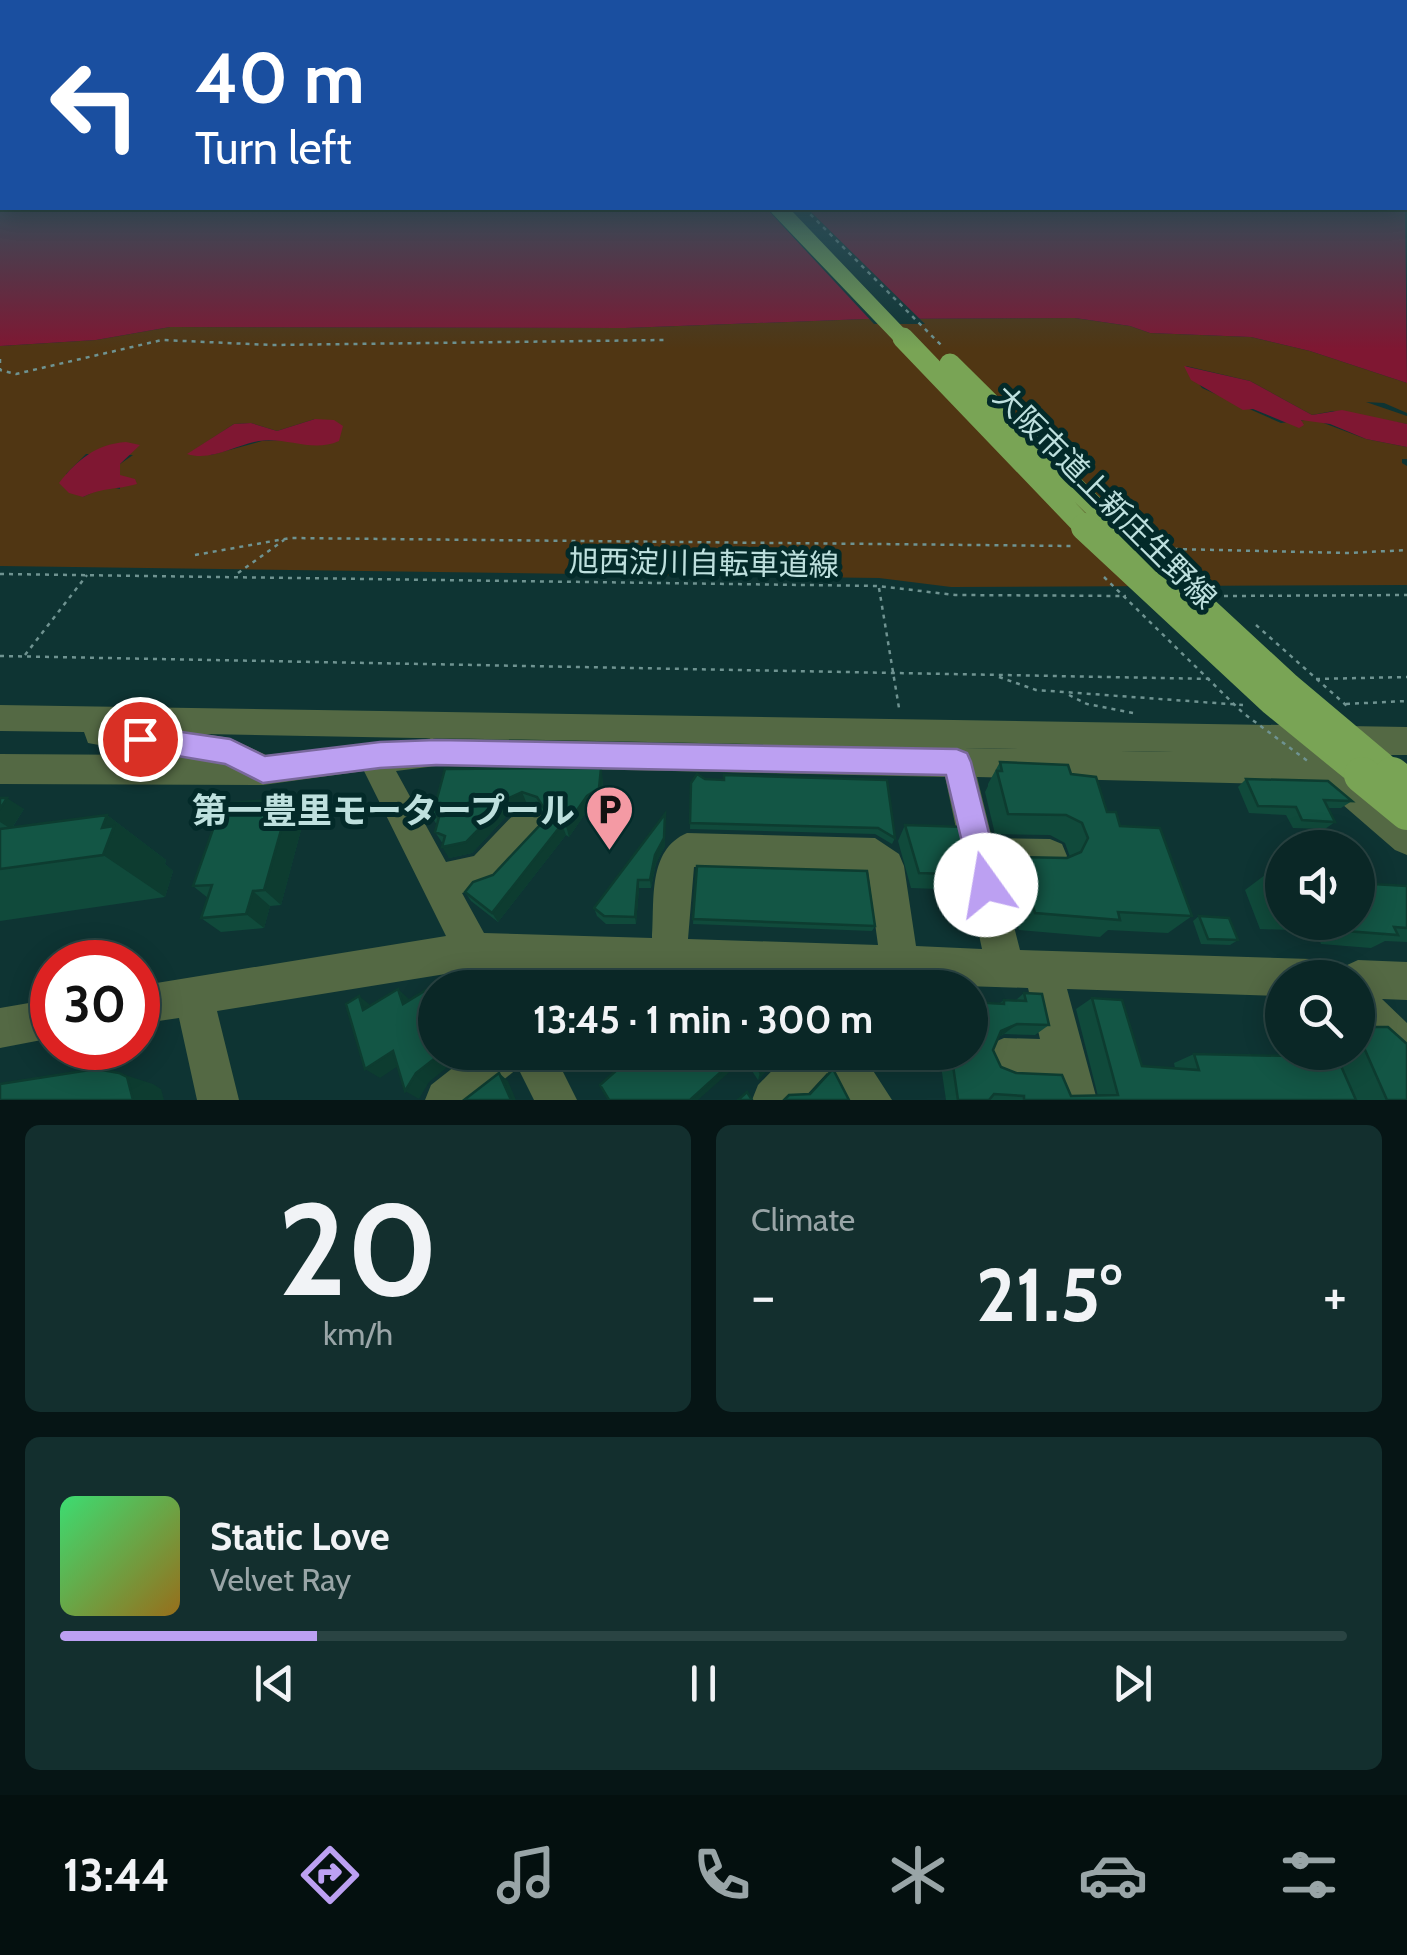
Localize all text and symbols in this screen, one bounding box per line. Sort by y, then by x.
text: 40 m [195,35,364,121]
icon: left [30,40,160,170]
text: Turn left [195,121,352,175]
street label: 大阪市道上新庄生野線 [986,378,1224,616]
street label: 旭西淀川自転車道線 [569,542,839,584]
pin [98,697,183,782]
icon: arrive [113,712,168,767]
parking icon: 第一豊里モータープール [584,784,636,852]
place label: 第一豊里モータープール [192,789,575,832]
map controls [1265,830,1375,1070]
button: sound [1265,830,1375,940]
position arrow [934,833,1038,937]
speed limit sign: 30 [30,940,160,1070]
button: search [1265,960,1375,1070]
text: 13:45 · 1 min · 300 m [533,996,873,1043]
text: 20 [278,1170,438,1328]
text: Climate [751,1200,855,1239]
text: 21.5° [976,1249,1122,1340]
text: − [751,1262,775,1329]
text: + [1323,1262,1347,1329]
text: km/h [323,1314,393,1353]
text: Static Love [210,1513,389,1560]
text: Velvet Ray [210,1560,351,1599]
icon: previous [247,1656,302,1711]
icon: pause [676,1656,731,1711]
icon: next [1105,1656,1160,1711]
icon: directions [295,1840,365,1910]
icon: music [491,1840,561,1910]
icon: phone [687,1840,757,1910]
icon: climate [883,1840,953,1910]
icon: car [1078,1840,1148,1910]
icon: filters [1274,1840,1344,1910]
text: 13:44 [63,1848,170,1902]

